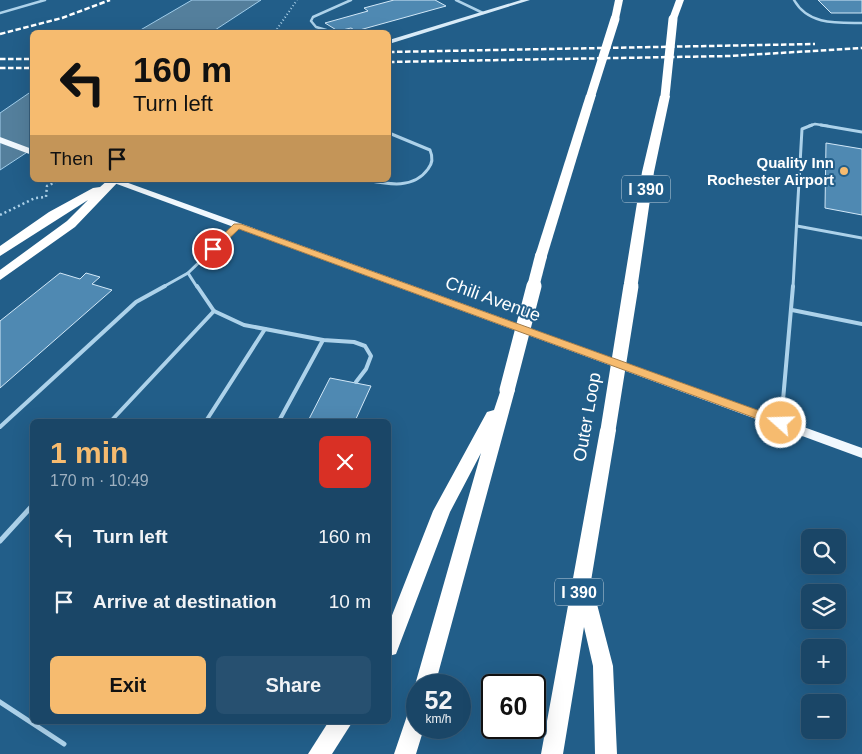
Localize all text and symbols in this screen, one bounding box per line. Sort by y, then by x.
icon: left [50,50,115,115]
text: 160 m [133,50,232,89]
text: Turn left [133,91,213,116]
icon: arrive [103,145,131,173]
text: Then [50,148,93,169]
place label: Quality Inn Rochester Airport [707,154,834,188]
marker: Quality Inn Rochester Airport [838,165,850,177]
road number: I 390 [622,175,670,202]
pin [192,228,234,270]
icon: arrive [199,235,227,263]
street label: Chili Avenue [443,273,543,325]
street label: Outer Loop [569,371,605,463]
position arrow [754,396,806,448]
text: 1 min [50,436,128,469]
button: close [319,436,371,488]
text: 170 m · 10:49 [50,472,149,489]
icon: left [50,523,78,551]
text: Turn left [93,526,168,547]
text: 160 m [318,526,371,547]
map controls [801,529,846,739]
button: search [801,529,846,574]
road number: I 390 [555,578,603,606]
button: layers [801,584,846,629]
icon: arrive [50,588,78,616]
text: Arrive at destination [93,591,277,612]
text: 10 m [329,591,371,612]
button: + [801,639,846,684]
button: Exit [50,656,206,714]
button: Share [216,656,371,714]
speed limit sign: 60 [481,674,546,739]
text: 52 [425,686,452,714]
button: − [801,694,846,739]
text: km/h [425,712,452,726]

